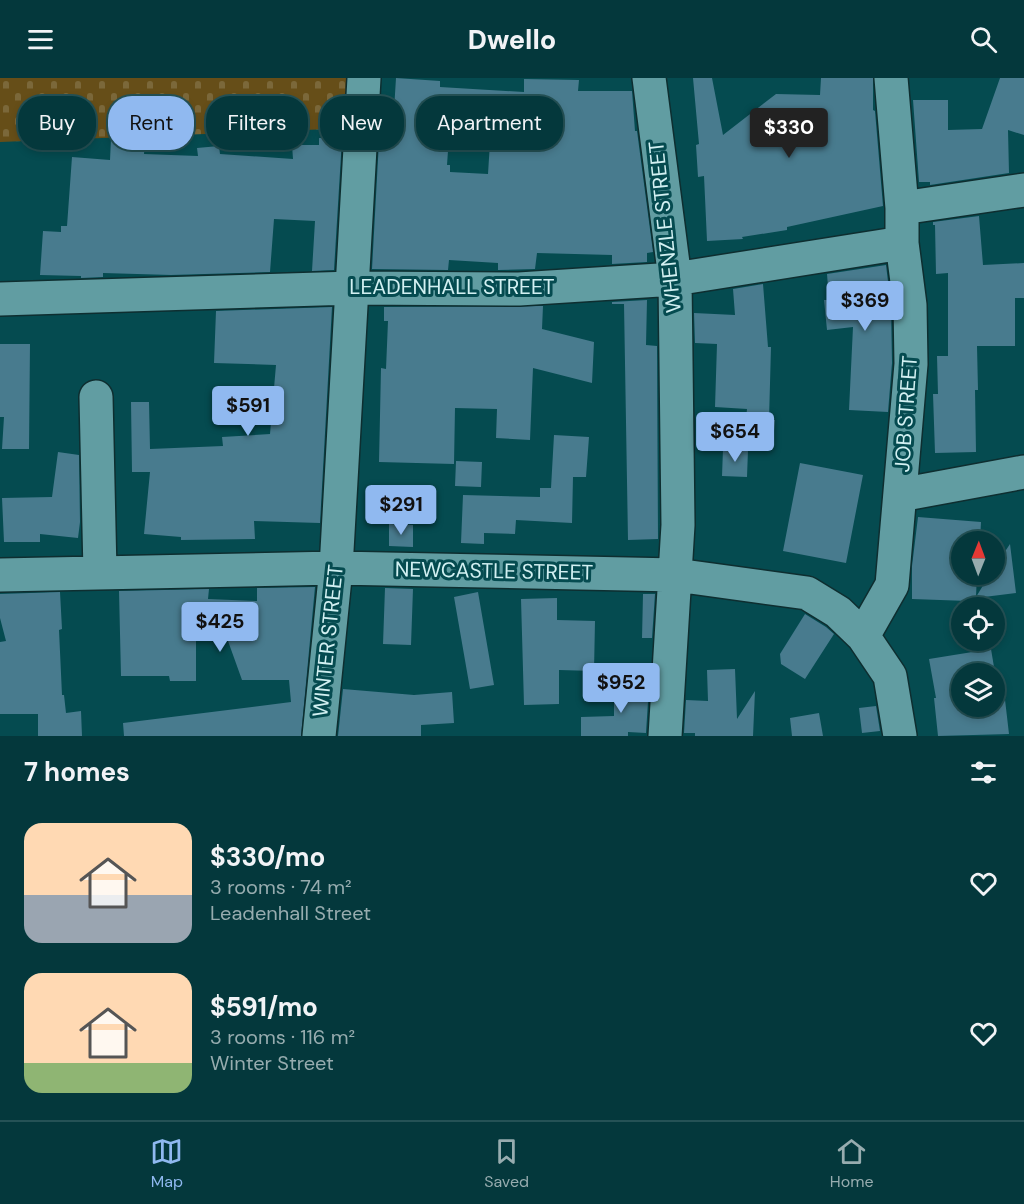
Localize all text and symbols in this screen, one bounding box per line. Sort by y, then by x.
text: Dwello [468,22,556,57]
icon: menu [24,23,57,56]
icon: search [967,23,1000,56]
chip: Buy [18,96,96,150]
chip: Rent [108,96,194,150]
chip: Filters [206,96,308,150]
chip: New [320,96,404,150]
chip: Apartment [416,96,563,150]
pin: $330 [753,108,825,159]
text: $330 [764,114,814,140]
street label: WHENZLE STREET [642,140,688,314]
street label: LEADENHALL STREET [349,273,555,301]
pin: $369 [829,281,901,332]
text: $369 [840,287,890,313]
street label: JOB STREET [888,355,924,473]
pin: $591 [212,386,284,437]
text: $591 [226,392,270,418]
pin: $654 [699,412,771,463]
text: $654 [710,418,760,444]
pin: $291 [365,485,437,536]
text: $291 [379,491,423,517]
north arrow [951,531,1005,585]
map controls [951,531,1005,717]
street label: NEWCASTLE STREET [394,555,594,587]
street label: WINTER STREET [306,563,350,719]
button: locate [951,597,1005,651]
pin: $425 [184,602,256,653]
text: $425 [195,608,245,634]
pin: $952 [585,663,657,714]
button: layers [951,663,1005,717]
text: $952 [597,669,645,695]
text: 7 homes [24,755,130,789]
icon: filters [967,756,1000,789]
text: $330/mo [210,840,325,874]
icon: home [72,847,144,919]
icon: heart [967,867,1000,900]
text: 3 rooms · 74 m² [210,874,352,900]
text: Leadenhall Street [210,900,371,926]
text: $591/mo [210,990,318,1024]
icon: home [72,997,144,1069]
icon: heart [967,1017,1000,1050]
text: 3 rooms · 116 m² [210,1024,355,1050]
text: Winter Street [210,1050,334,1076]
tab: Map [150,1135,183,1192]
tab: Saved [484,1135,529,1192]
tab: Home [830,1135,874,1192]

